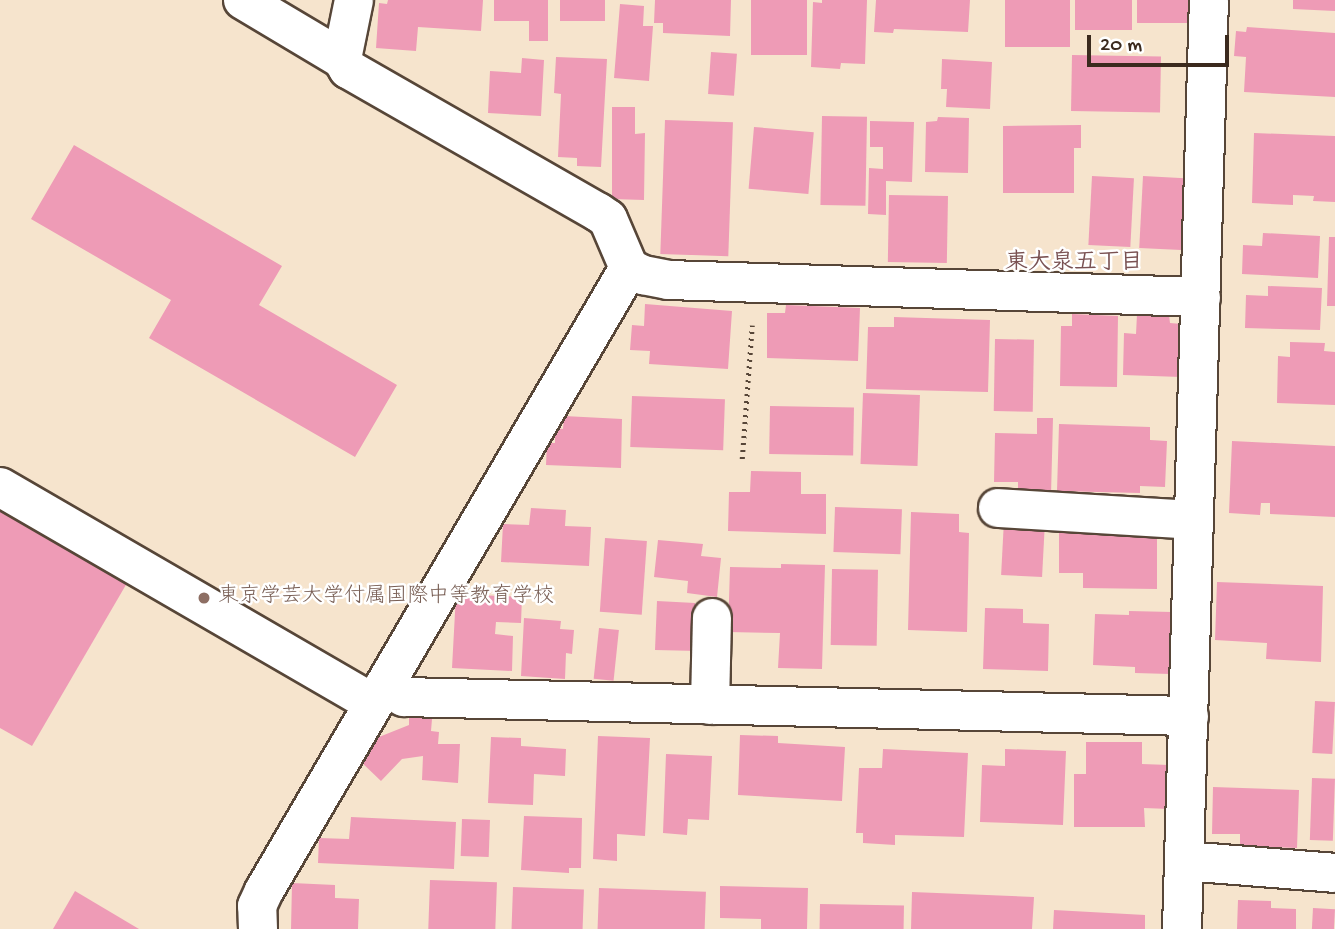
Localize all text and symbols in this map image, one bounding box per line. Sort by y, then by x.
scale bar [1090,21,1232,65]
text: 20 m [1100,34,1142,59]
district label: 東大泉五丁目 [1005,250,1143,278]
place label: 東京学芸大学付属国際中等教育学校 [218,585,554,611]
marker: 東京学芸大学付属国際中等教育学校 [196,590,212,606]

